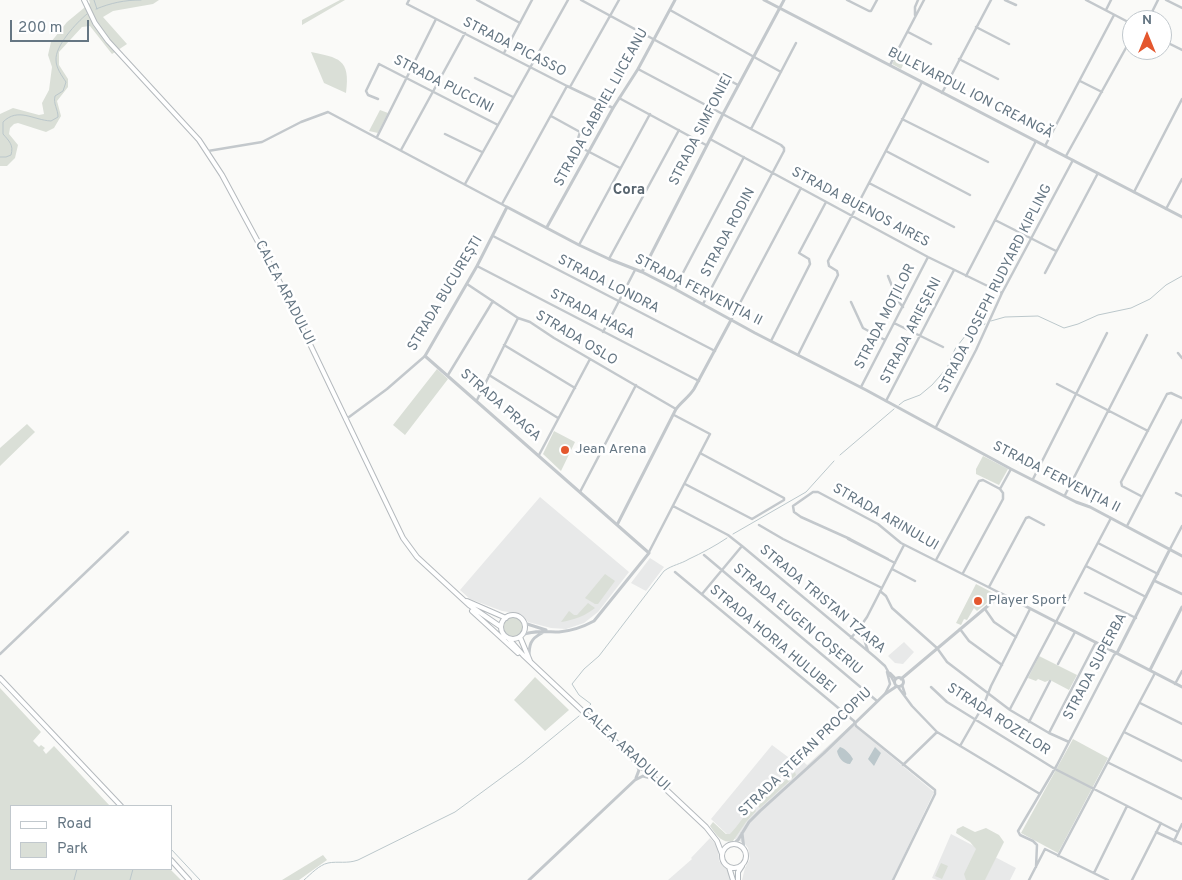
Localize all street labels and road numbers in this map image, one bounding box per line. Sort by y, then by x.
street label: STRADA PICASSO [459,15,569,81]
street label: STRADA GABRIEL LIICEANU [551,26,653,190]
street label: BULEVARDUL ION CREANGĂ [884,45,1056,143]
street label: STRADA PUCCINI [390,53,496,117]
street label: STRADA SIMFONIEI [666,71,738,189]
street label: STRADA BUENOS AIRES [788,164,932,252]
street label: STRADA JOSEPH RUDYARD KIPLING [936,182,1056,396]
street label: STRADA RODIN [698,185,760,281]
street label: STRADA BUCUREȘTI [405,233,487,355]
street label: CALEA ARADULUI [250,238,318,348]
street label: STRADA LONDRA [554,252,662,318]
street label: STRADA FERVENȚIA II [632,252,764,330]
street label: STRADA MOȚILOR [852,261,920,373]
street label: STRADA ARIEȘENI [878,275,946,387]
street label: STRADA HAGA [547,286,637,344]
street label: STRADA OSLO [532,308,620,370]
street label: STRADA PRAGA [456,366,544,446]
street label: STRADA FERVENȚIA II [990,439,1122,517]
street label: STRADA ARINULUI [829,481,941,555]
street label: STRADA TRISTAN TZARA [755,542,889,658]
street label: STRADA EUGEN COȘERIU [729,561,865,679]
street label: STRADA HORIA HULUBEI [705,582,839,698]
street label: STRADA SUPERBA [1061,611,1131,723]
street label: STRADA ROZELOR [943,680,1053,760]
street label: STRADA ȘTEFAN PROCOPIU [736,685,876,821]
street label: CALEA ARADULUI [577,705,673,795]

